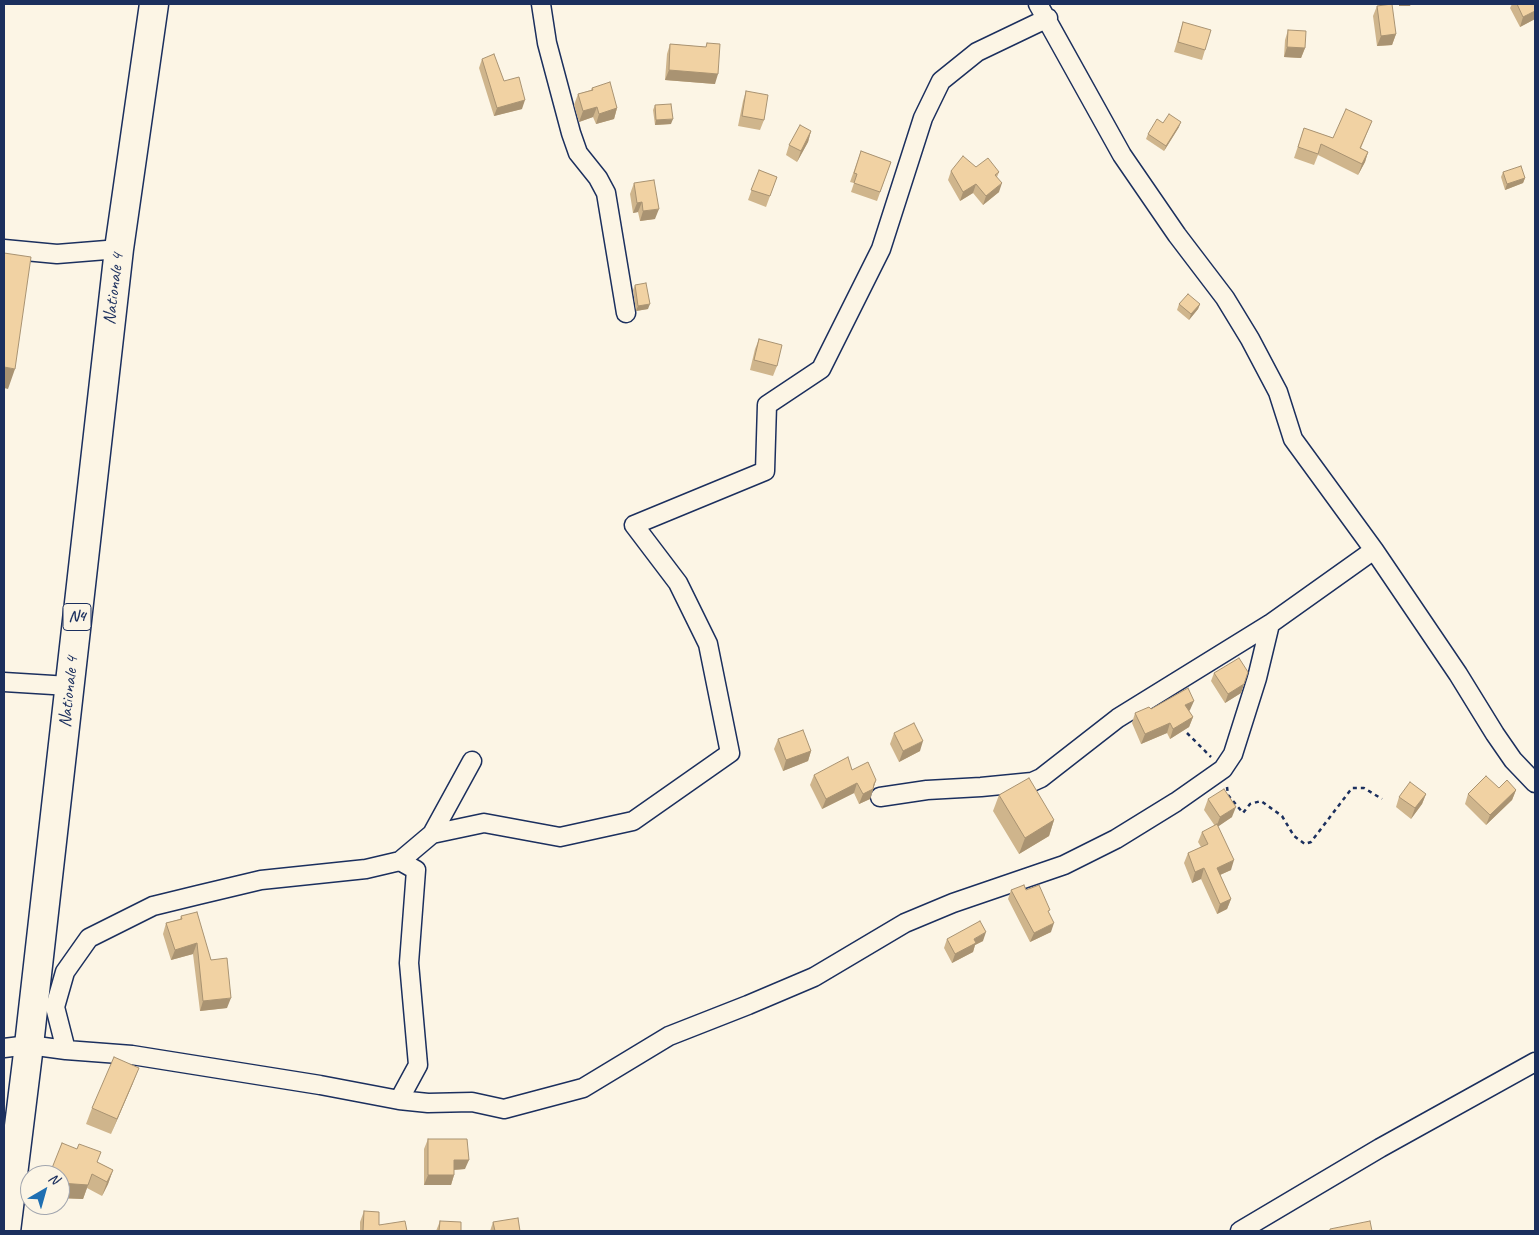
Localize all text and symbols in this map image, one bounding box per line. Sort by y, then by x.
street label: Nationale 4 [99,252,129,326]
road number: N4 [63,604,91,630]
street label: Nationale 4 [55,655,83,729]
north arrow [20,1165,70,1215]
text: N [45,1169,63,1188]

